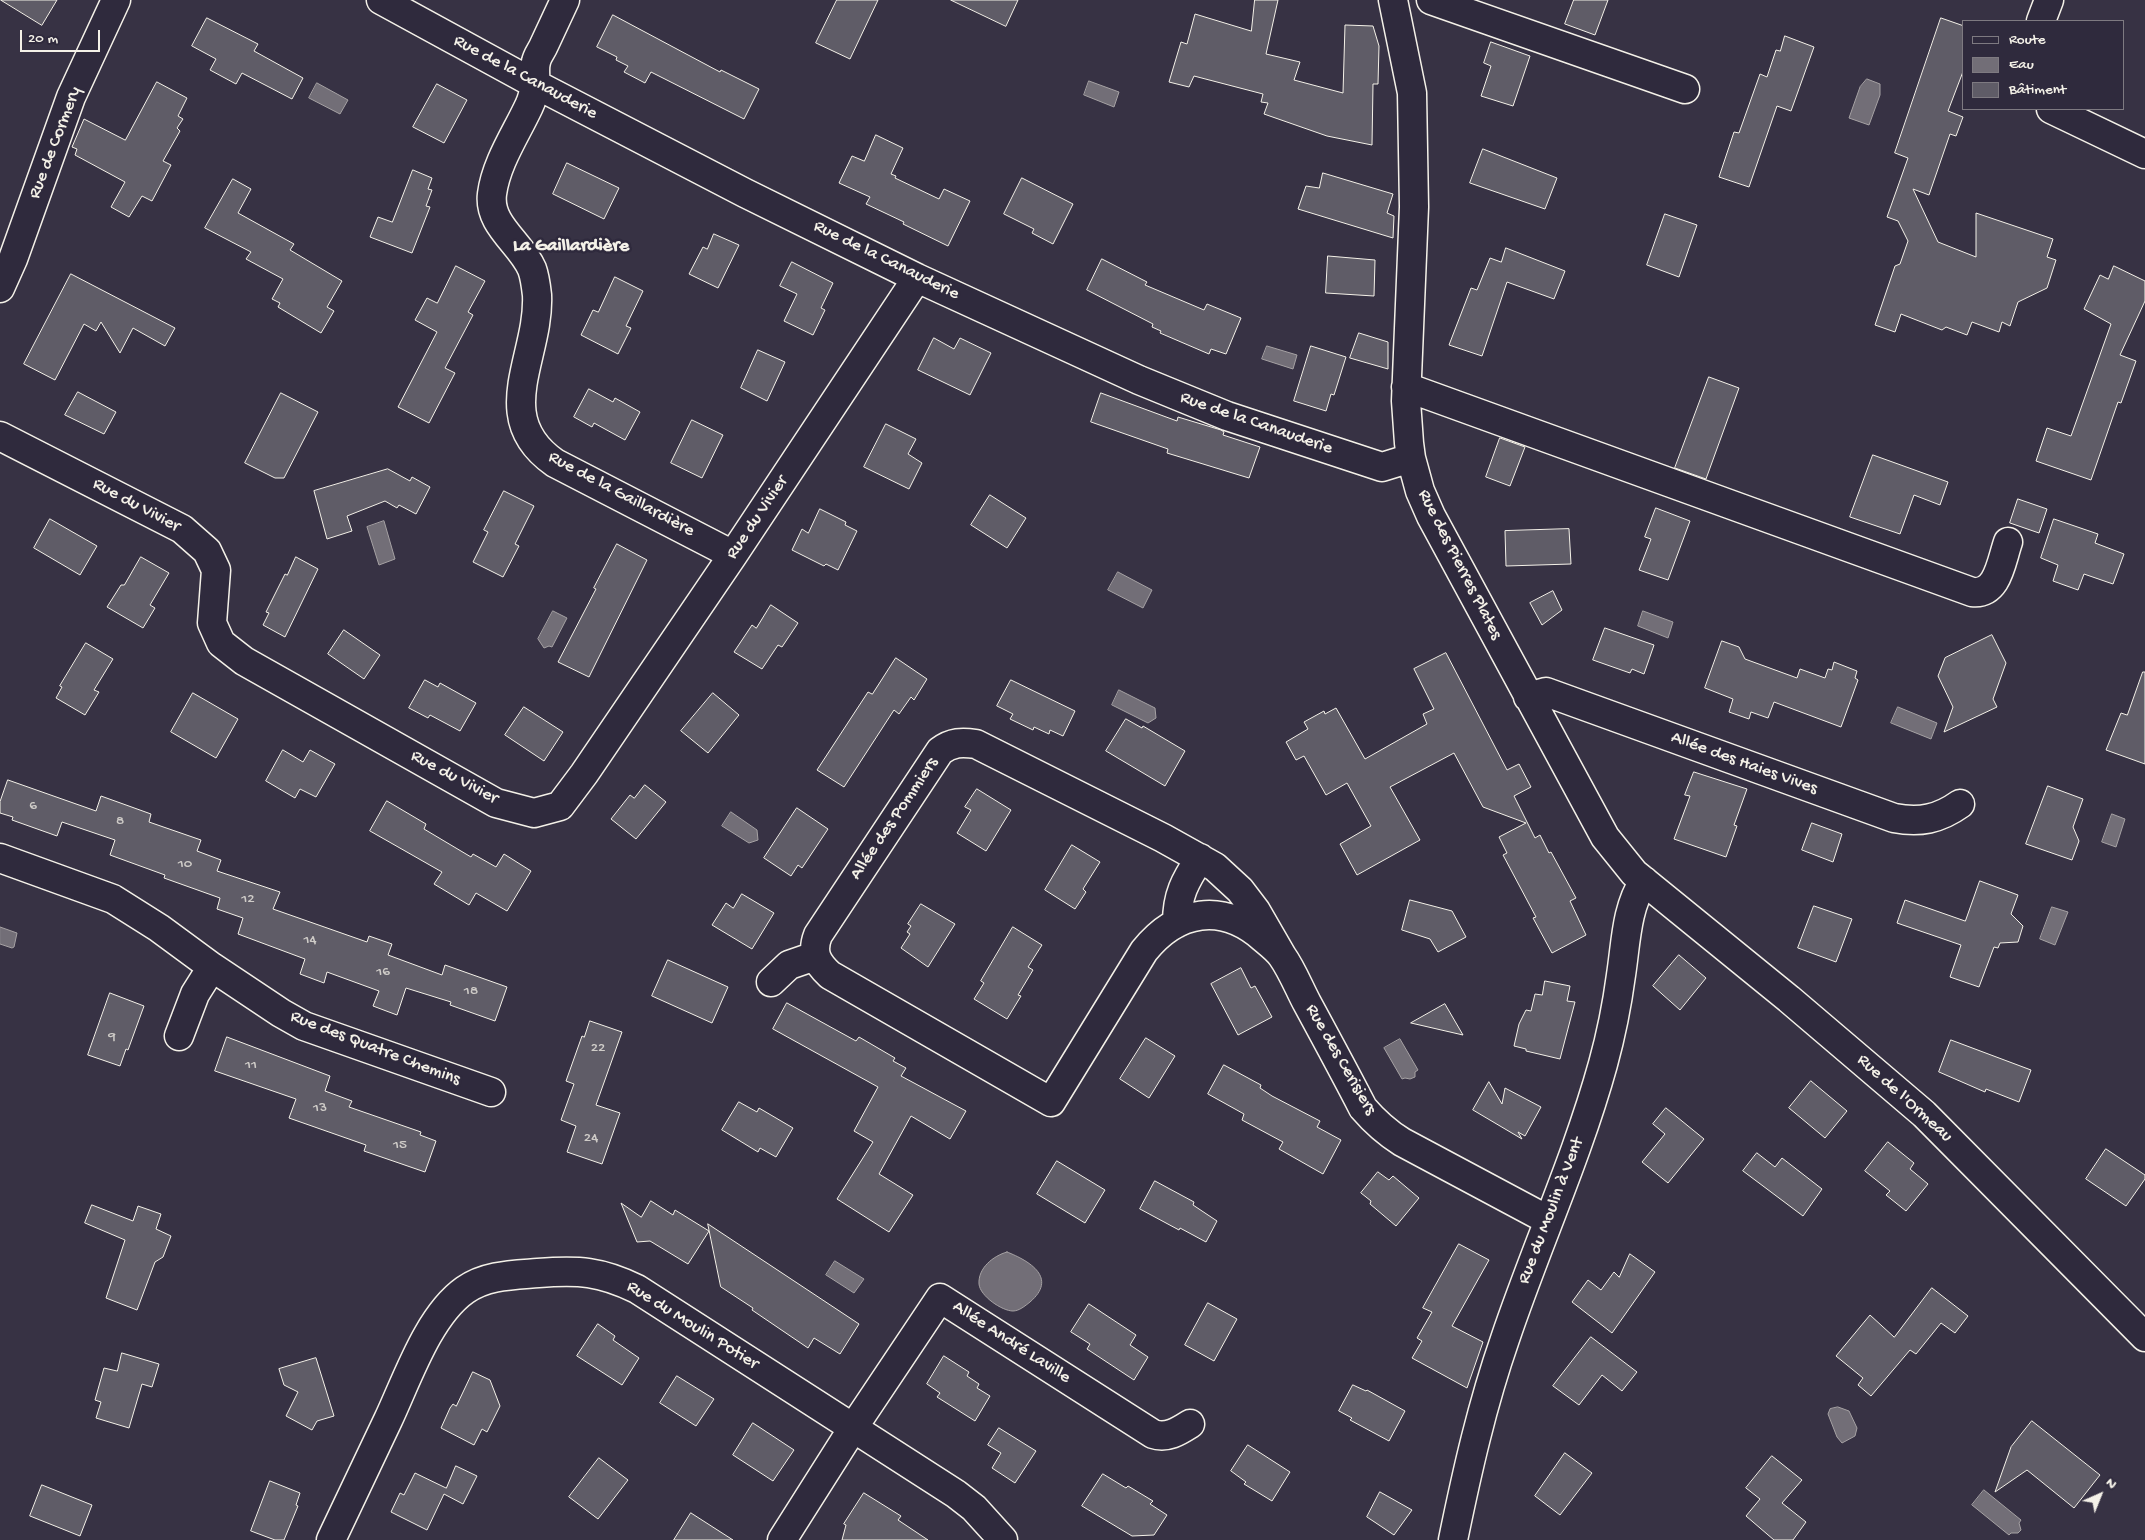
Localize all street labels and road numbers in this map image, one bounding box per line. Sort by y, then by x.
street label: Rue de la Canauderie [449,31,601,125]
street label: Rue de Cormery [25,84,87,202]
street label: Rue de la Canauderie [809,216,963,306]
street label: Rue de la Canauderie [1177,388,1335,460]
street label: Rue de la Gaillardière [544,447,698,543]
street label: Rue du Vivier [722,472,794,564]
street label: Rue du Vivier [89,474,183,538]
street label: Rue des Pierres Plates [1412,486,1506,644]
street label: Allée des Haies Vives [1668,727,1820,801]
street label: Rue du Vivier [407,746,501,810]
street label: Allée des Pommiers [846,754,944,884]
street label: Rue des Cerisiers [1300,1001,1380,1119]
street label: Rue des Quatre Chemins [287,1007,463,1091]
street label: Rue de l'Ormeau [1852,1050,1956,1148]
street label: Rue du Moulin à Vent [1514,1135,1590,1287]
street label: Rue du Moulin Potier [622,1277,762,1375]
street label: Allée André Laville [948,1297,1074,1389]

